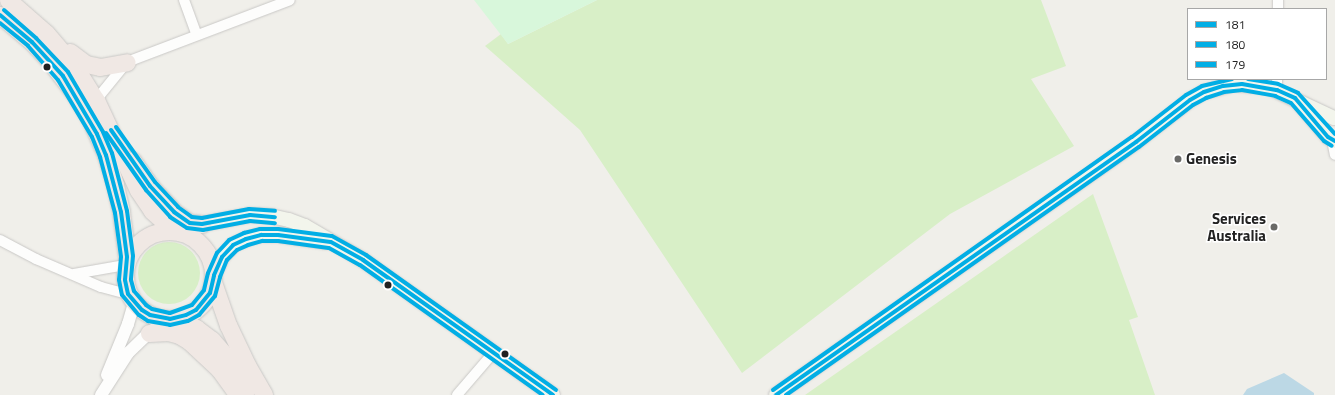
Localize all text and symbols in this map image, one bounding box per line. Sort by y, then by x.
legend [1187,8,1327,80]
text: 181 [1225,15,1245,34]
text: 180 [1225,35,1245,54]
text: 179 [1225,55,1245,74]
unlabelled marker [42,62,52,72]
place label: Genesis [1186,150,1237,168]
marker: Genesis [1173,154,1183,164]
place label: Services Australia [1207,209,1266,244]
marker: Services Australia [1269,222,1279,232]
unlabelled marker [383,280,393,290]
unlabelled marker [500,349,510,359]

